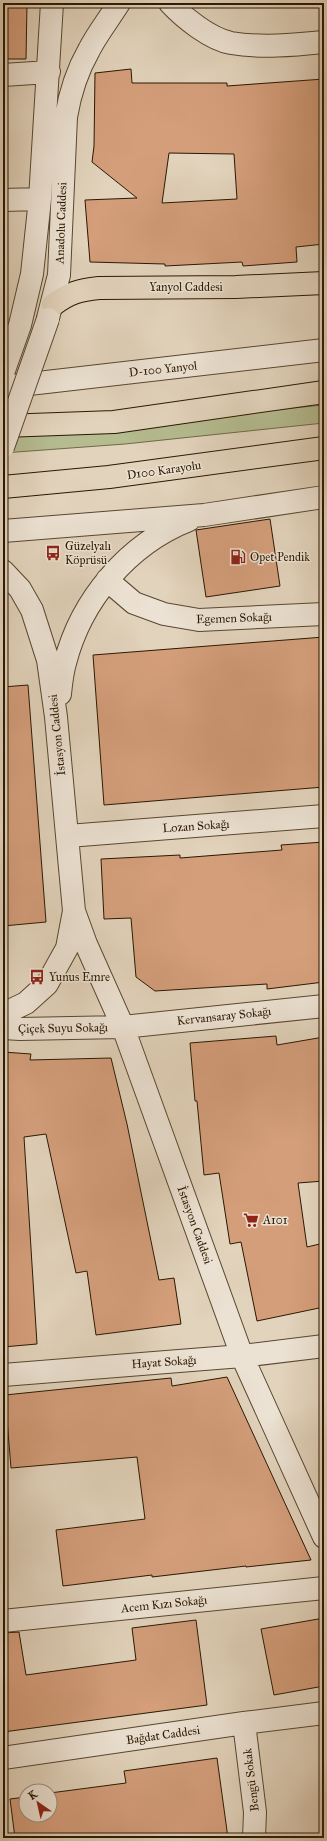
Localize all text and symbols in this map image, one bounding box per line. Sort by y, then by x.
street label: Anadolu Caddesi [53,181,69,265]
street label: Yanyol Caddesi [149,280,224,294]
street label: D-100 Yanyol [128,358,199,380]
street label: D100 Karayolu [126,458,203,482]
place label: Güzelyalı Köprüsü [65,539,112,567]
bus stop icon: Güzelyalı Köprüsü [44,544,62,562]
fuel station icon: Opet Pendik [229,548,247,566]
place label: Opet Pendik [250,550,310,564]
street label: Egemen Sokağı [196,610,273,627]
street label: İstasyon Caddesi [45,693,68,777]
street label: Lozan Sokağı [162,817,231,836]
bus stop icon: Yunus Emre [28,968,46,986]
place label: Yunus Emre [49,970,110,984]
street label: Kervansaray Sokağı [176,1004,273,1029]
street label: Çiçek Suyu Sokağı [18,1020,109,1037]
street label: İstasyon Caddesi [174,1184,217,1267]
supermarket icon: A101 [242,1211,260,1229]
place label: A101 [262,1213,288,1227]
street label: Hayat Sokağı [131,1353,198,1372]
street label: Acem Kızı Sokağı [119,1592,209,1617]
street label: Bağdat Caddesi [125,1723,202,1748]
street label: Bengü Sokak [240,1747,263,1812]
north arrow [18,1783,58,1823]
text: K [26,1787,41,1803]

